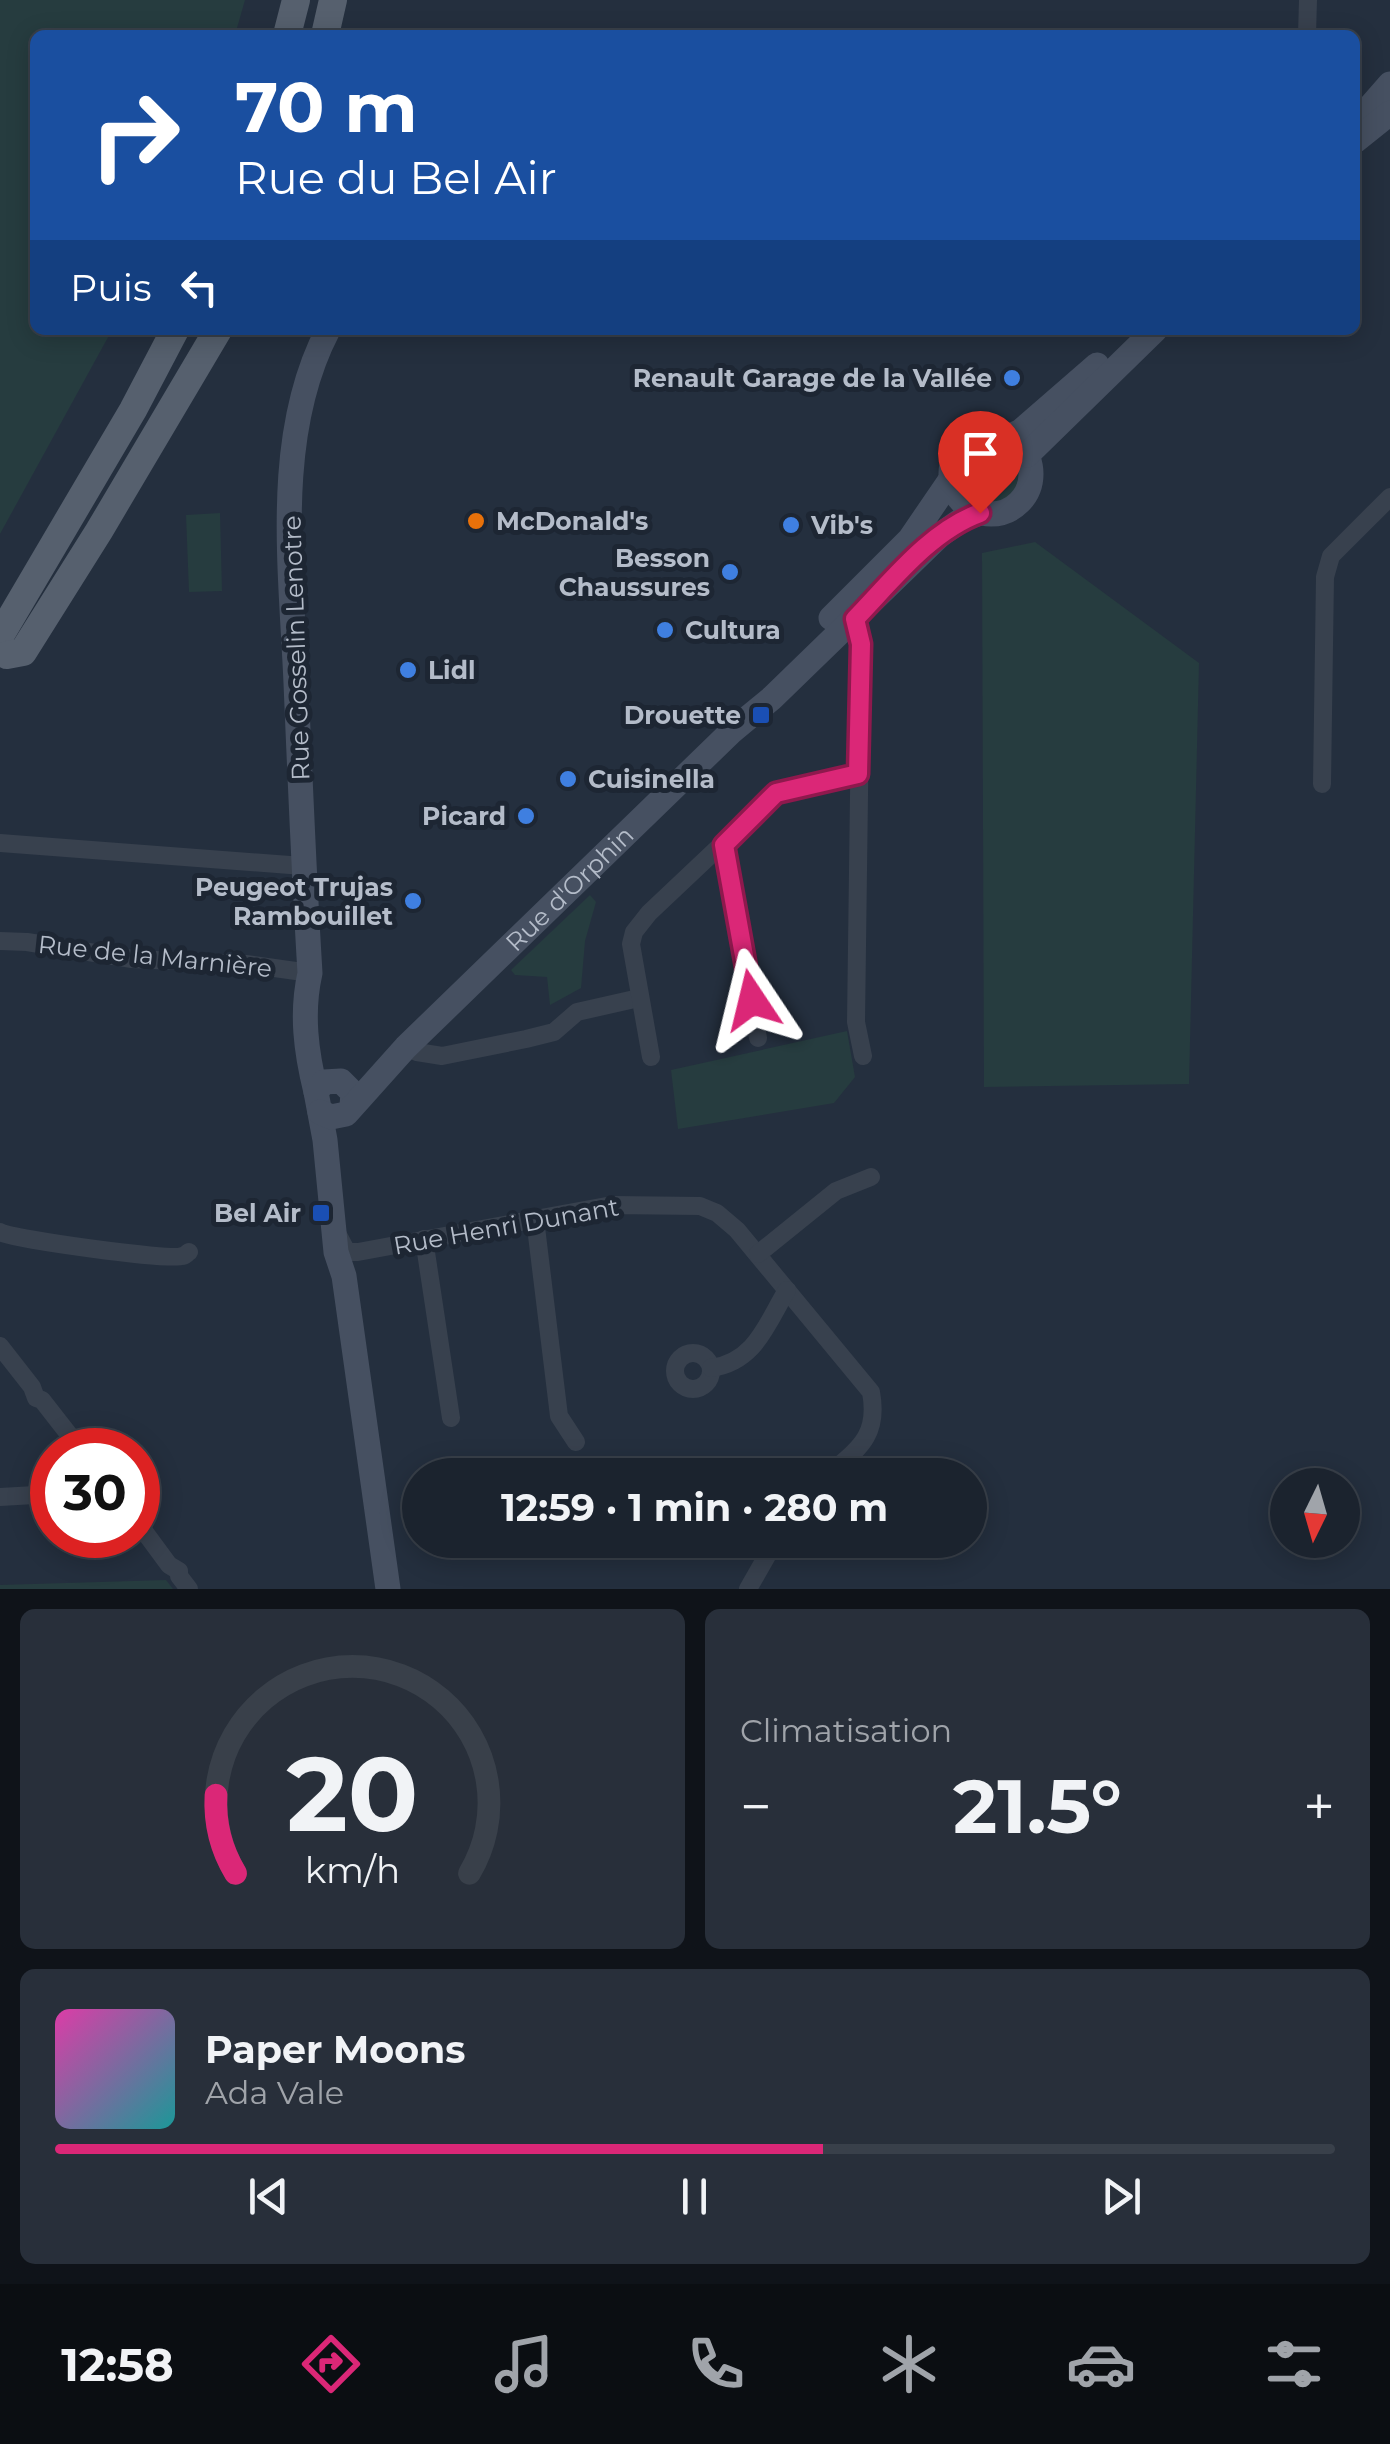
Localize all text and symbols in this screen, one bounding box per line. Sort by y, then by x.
text: 70 m [235,64,418,150]
icon: right [70,70,200,200]
text: Rue du Bel Air [235,150,557,205]
icon: left [172,260,227,315]
text: Puis [70,264,152,311]
place label: Renault Garage de la Vallée [633,363,992,393]
marker: Renault Garage de la Vallée [1001,367,1023,389]
pin [938,411,1023,514]
icon: arrive [953,426,1008,481]
place label: McDonald's [496,506,648,536]
marker: McDonald's [465,510,487,532]
place label: Vib's [810,510,873,540]
marker: Vib's [780,514,802,536]
street label: Rue Gosselin Lenotre [276,515,316,781]
place label: Besson Chaussures [559,543,710,602]
marker: Besson Chaussures [719,561,741,583]
place label: Cultura [685,615,781,645]
marker: Cultura [654,619,676,641]
place label: Lidl [428,655,475,685]
marker: Lidl [397,659,419,681]
place label: Drouette [624,700,741,730]
marker: Drouette [750,704,772,726]
place label: Cuisinella [588,764,715,794]
marker: Cuisinella [557,768,579,790]
place label: Picard [422,801,506,831]
marker: Picard [515,805,537,827]
street label: Rue d'Orphin [499,820,640,957]
place label: Peugeot Trujas Rambouillet [195,872,393,931]
marker: Peugeot Trujas Rambouillet [402,890,424,912]
street label: Rue de la Marnière [37,929,273,983]
position arrow [700,948,804,1052]
street label: Rue Henri Dunant [391,1191,621,1261]
place label: Bel Air [214,1198,301,1228]
marker: Bel Air [310,1202,332,1224]
speed limit sign: 30 [30,1428,160,1558]
north arrow [1270,1468,1360,1558]
map controls [1270,1468,1360,1558]
text: 12:59 · 1 min · 280 m [501,1484,888,1531]
text: Climatisation [740,1711,952,1750]
text: 20 [287,1730,418,1857]
text: 21.5° [953,1760,1122,1852]
text: − [740,1773,772,1840]
text: + [1303,1773,1335,1840]
text: km/h [305,1848,400,1892]
text: Paper Moons [205,2026,466,2073]
text: Ada Vale [205,2073,344,2112]
icon: previous [241,2169,296,2224]
icon: pause [667,2169,722,2224]
icon: next [1094,2169,1149,2224]
icon: directions [296,2329,366,2399]
icon: music [489,2329,559,2399]
icon: phone [681,2329,751,2399]
icon: climate [874,2329,944,2399]
icon: car [1066,2329,1136,2399]
icon: filters [1259,2329,1329,2399]
text: 12:58 [61,2337,174,2392]

